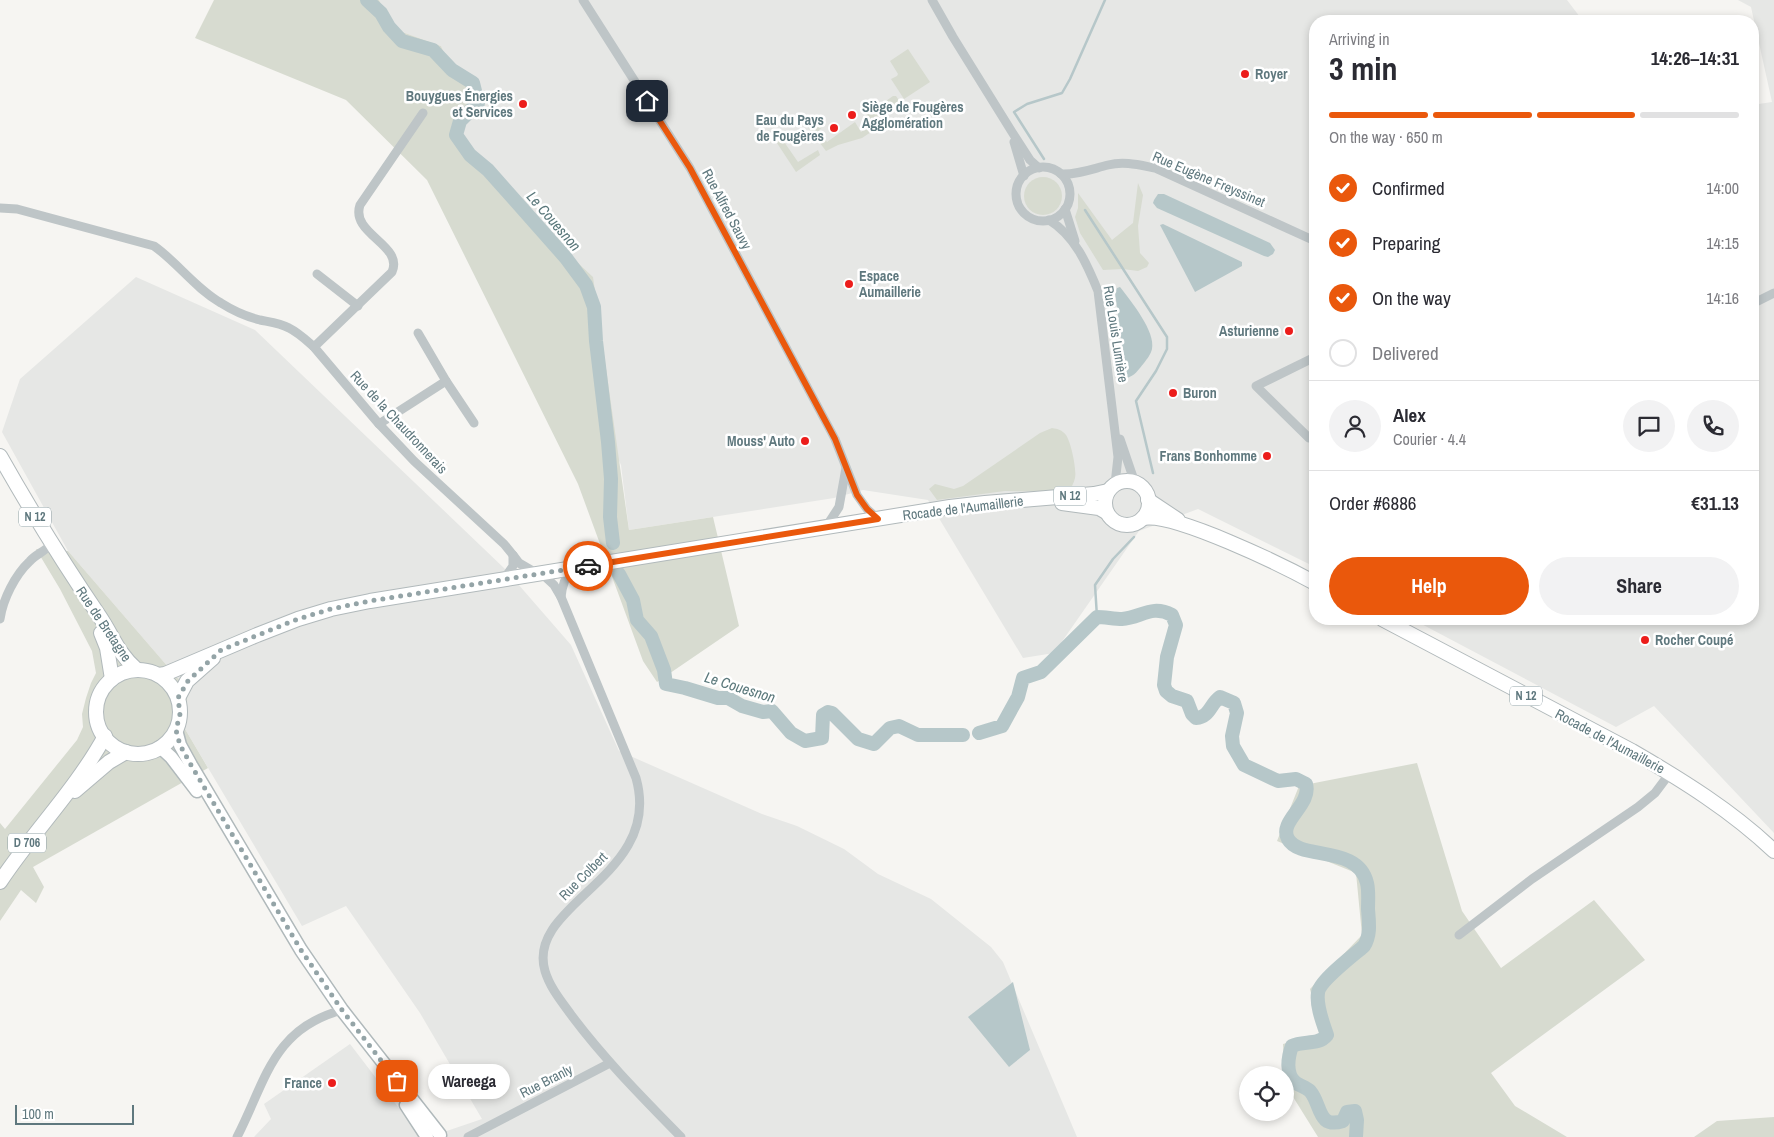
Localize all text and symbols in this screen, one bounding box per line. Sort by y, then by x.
text: Arriving in [1329,28,1390,50]
text: 14:26–14:31 [1651,45,1739,71]
text: 3 min [1329,47,1398,90]
place label: Royer [1255,65,1288,83]
marker: Royer [1239,68,1251,80]
pin [626,80,668,122]
place label: Bouygues Énergies et Services [406,87,513,121]
icon: home [633,87,661,115]
marker: Bouygues Énergies et Services [517,98,529,110]
place label: Siège de Fougères Agglomération [862,98,964,132]
marker: Siège de Fougères Agglomération [846,109,858,121]
place label: Eau du Pays de Fougères [756,111,824,145]
marker: Eau du Pays de Fougères [828,122,840,134]
text: On the way · 650 m [1329,126,1443,148]
street label: Rue Eugène Freyssinet [1150,147,1268,211]
street label: Rue Alfred Sauvy [698,166,756,253]
icon: check [1329,174,1357,202]
text: Confirmed [1372,175,1445,201]
text: 14:00 [1706,177,1739,199]
water label: Le Couesnon [522,186,586,256]
icon: check [1329,229,1357,257]
text: Preparing [1372,230,1440,256]
text: 14:15 [1706,232,1739,254]
place label: Espace Aumaillerie [859,267,921,301]
marker: Espace Aumaillerie [843,278,855,290]
street label: Rue Louis Lumière [1099,284,1133,384]
icon: check [1329,284,1357,312]
text: On the way [1372,285,1451,311]
text: 14:16 [1706,287,1739,309]
place label: Asturienne [1219,322,1279,340]
marker: Asturienne [1283,325,1295,337]
text: Delivered [1372,340,1439,366]
street label: Rue de la Chaudronnerais [347,367,452,478]
place label: Buron [1183,384,1217,402]
marker: Buron [1167,387,1179,399]
button: person [1329,400,1381,452]
button: chat [1623,400,1675,452]
button: phone [1687,400,1739,452]
text: Alex [1393,402,1426,428]
text: Courier · 4.4 [1393,428,1466,450]
place label: Mouss' Auto [727,432,795,450]
marker: Mouss' Auto [799,435,811,447]
place label: Frans Bonhomme [1159,447,1257,465]
marker: Frans Bonhomme [1261,450,1273,462]
road number: N 12 [1054,486,1086,506]
text: Order #6886 [1329,490,1416,516]
text: €31.13 [1691,490,1739,516]
street label: Rocade de l'Aumaillerie [902,492,1024,524]
road number: N 12 [19,508,51,526]
courier [563,541,613,591]
icon: car [574,552,602,580]
button: Help [1329,557,1529,615]
button: Share [1539,557,1739,615]
street label: Rue de Bretagne [72,583,136,665]
place label: Rocher Coupé [1655,631,1733,649]
marker: Rocher Coupé [1639,634,1651,646]
water label: Le Couesnon [702,666,778,708]
road number: N 12 [1510,686,1542,706]
street label: Rocade de l'Aumaillerie [1552,705,1668,777]
road number: D 706 [8,834,46,852]
street label: Rue Colbert [555,848,611,904]
pin [376,1060,418,1102]
street label: Rue Branly [517,1060,576,1102]
callout: Wareega [427,1064,510,1098]
map controls [1239,1066,1294,1121]
button: locate [1239,1066,1294,1121]
icon: bag [383,1067,411,1095]
text: Wareega [442,1070,496,1092]
place label: France [284,1074,322,1092]
marker: France [326,1077,338,1089]
scale bar [15,1102,134,1125]
text: 100 m [22,1105,54,1123]

